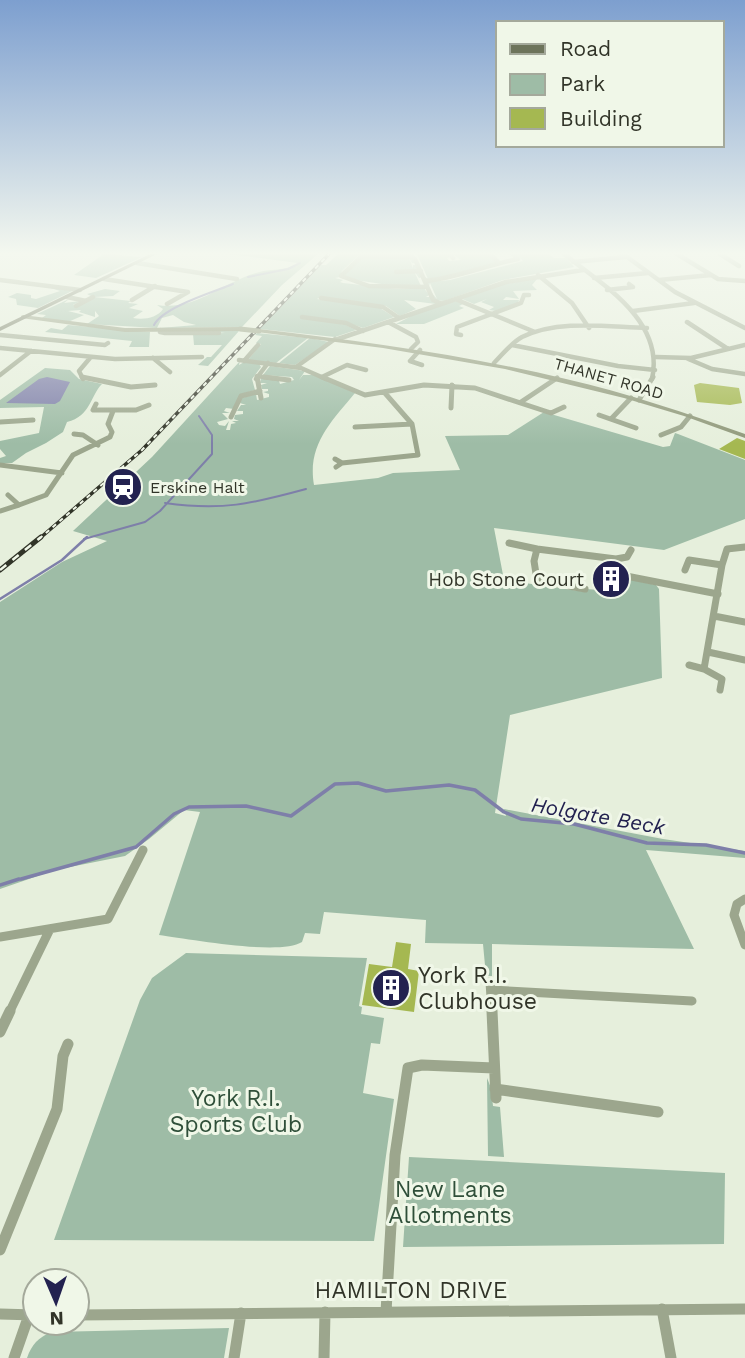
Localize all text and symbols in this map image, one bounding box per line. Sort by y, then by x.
legend [496,21,724,147]
text: Road [560,36,611,61]
text: Park [560,71,605,96]
text: Building [560,106,642,131]
street label: THANET ROAD [552,354,666,403]
station icon: Erskine Halt [102,466,144,508]
place label: Erskine Halt [150,478,245,497]
building icon: Hob Stone Court [590,558,632,600]
place label: Hob Stone Court [428,568,584,591]
water label: Holgate Beck [529,791,667,840]
place label: York R.I. Clubhouse [418,962,537,1015]
building icon: York R.I. Clubhouse [370,967,412,1009]
park label: York R.I. Sports Club [170,1085,302,1138]
park label: New Lane Allotments [388,1176,512,1229]
north arrow [21,1267,91,1337]
street label: HAMILTON DRIVE [315,1277,507,1304]
text: N [49,1307,64,1330]

